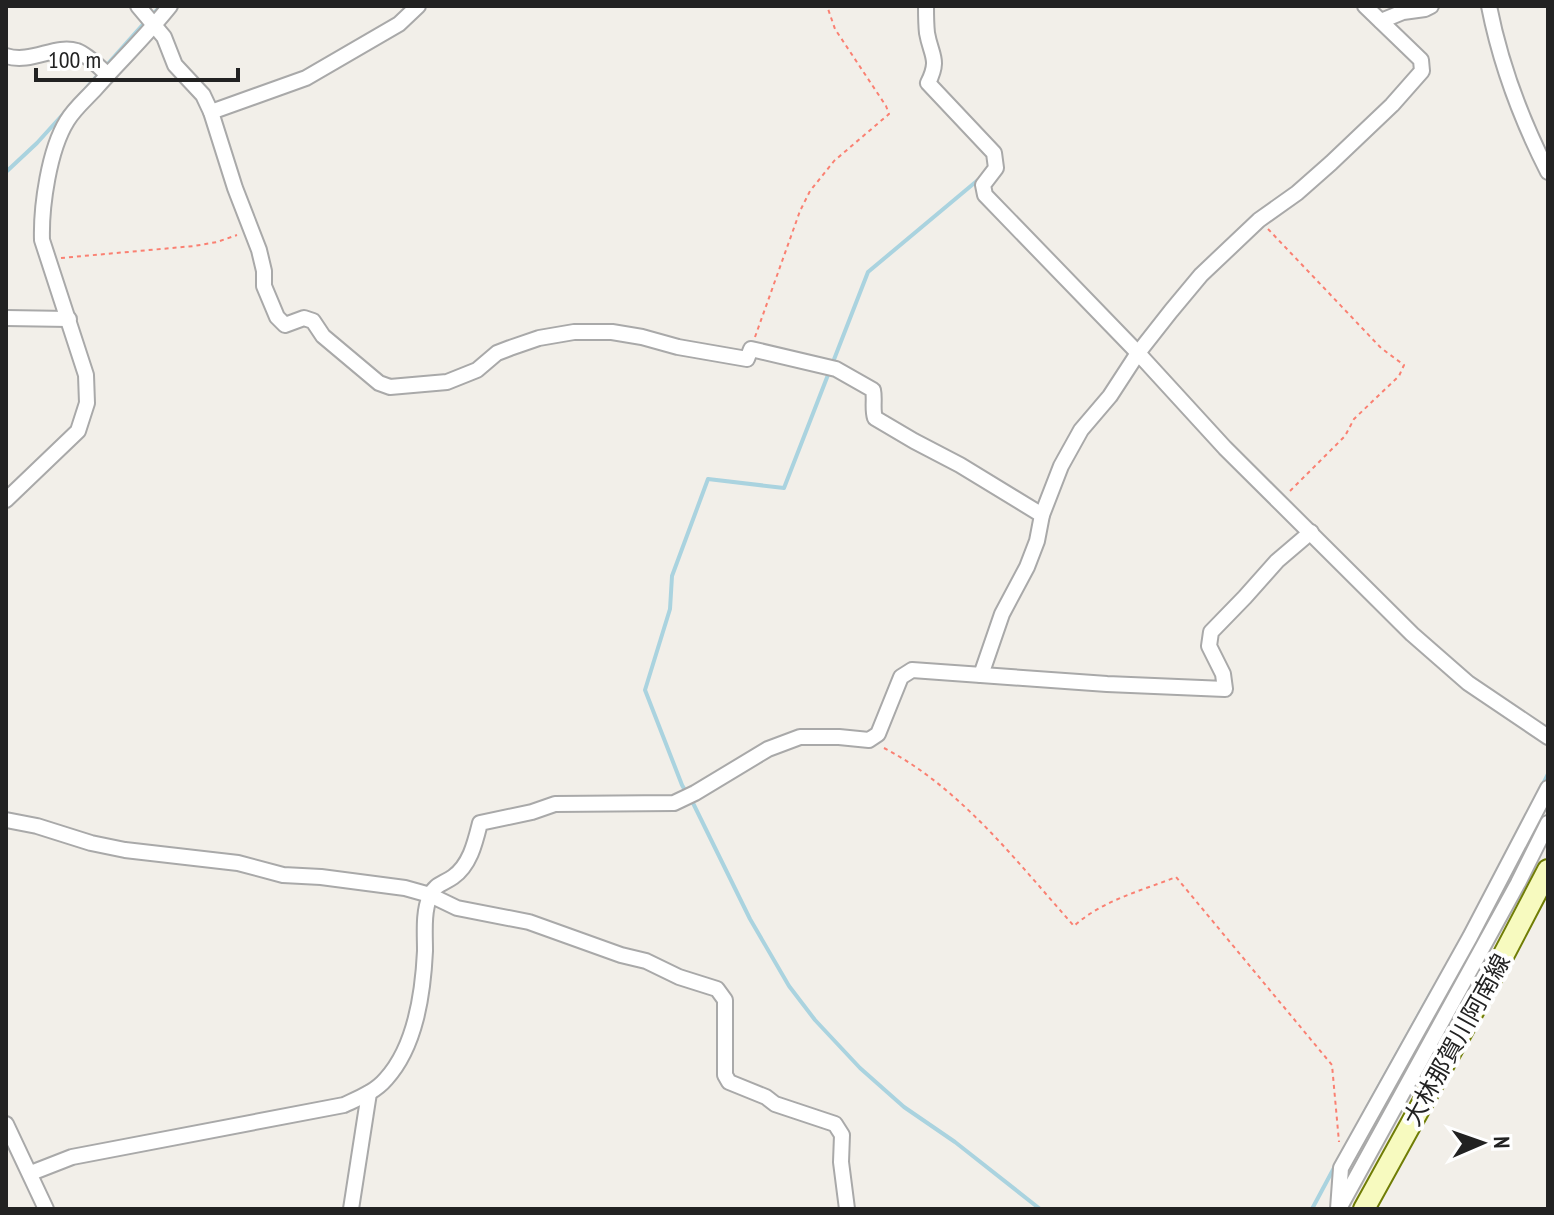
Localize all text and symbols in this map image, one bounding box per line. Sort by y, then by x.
scale bar [36,32,238,82]
text: 100 m [48,44,101,75]
street label: 大林那賀川阿南線 [1396,948,1517,1131]
north arrow [1442,1103,1522,1183]
text: N [1488,1136,1516,1149]

